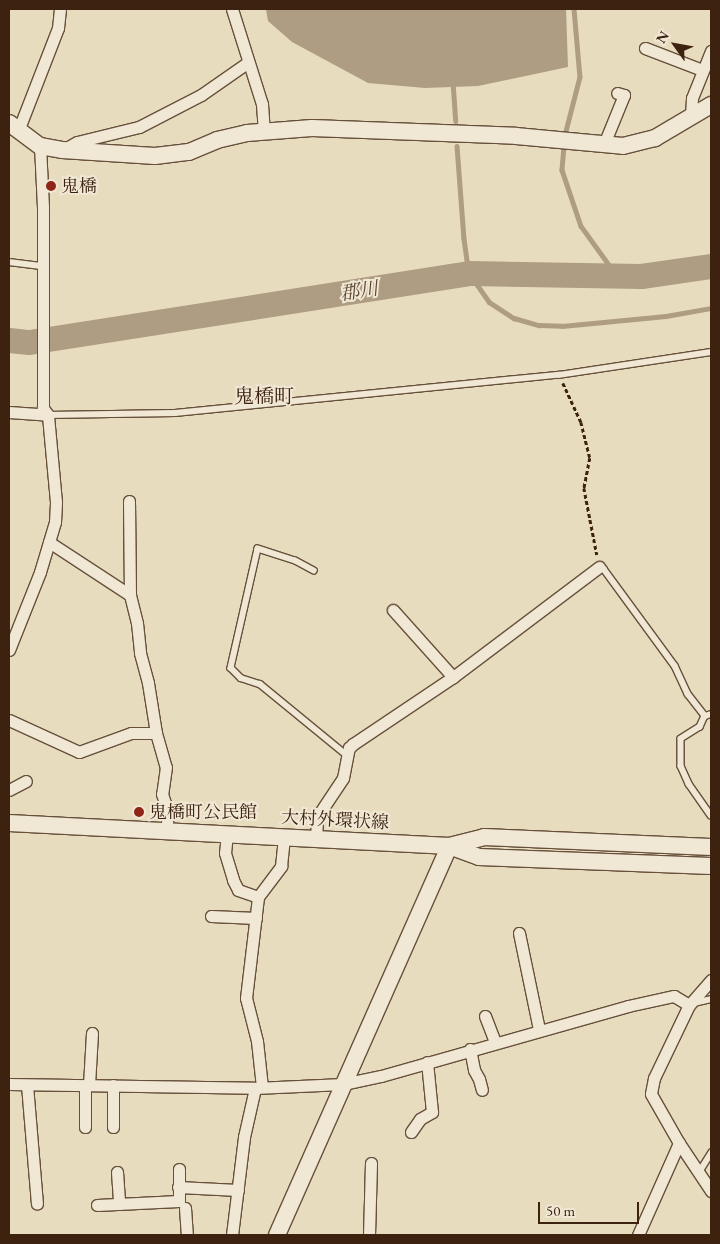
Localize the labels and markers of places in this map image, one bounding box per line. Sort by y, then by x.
place label: 鬼橋 [61,175,97,197]
marker: 鬼橋 [45,180,57,192]
place label: 鬼橋町公民館 [149,801,257,823]
marker: 鬼橋町公民館 [133,806,145,818]

